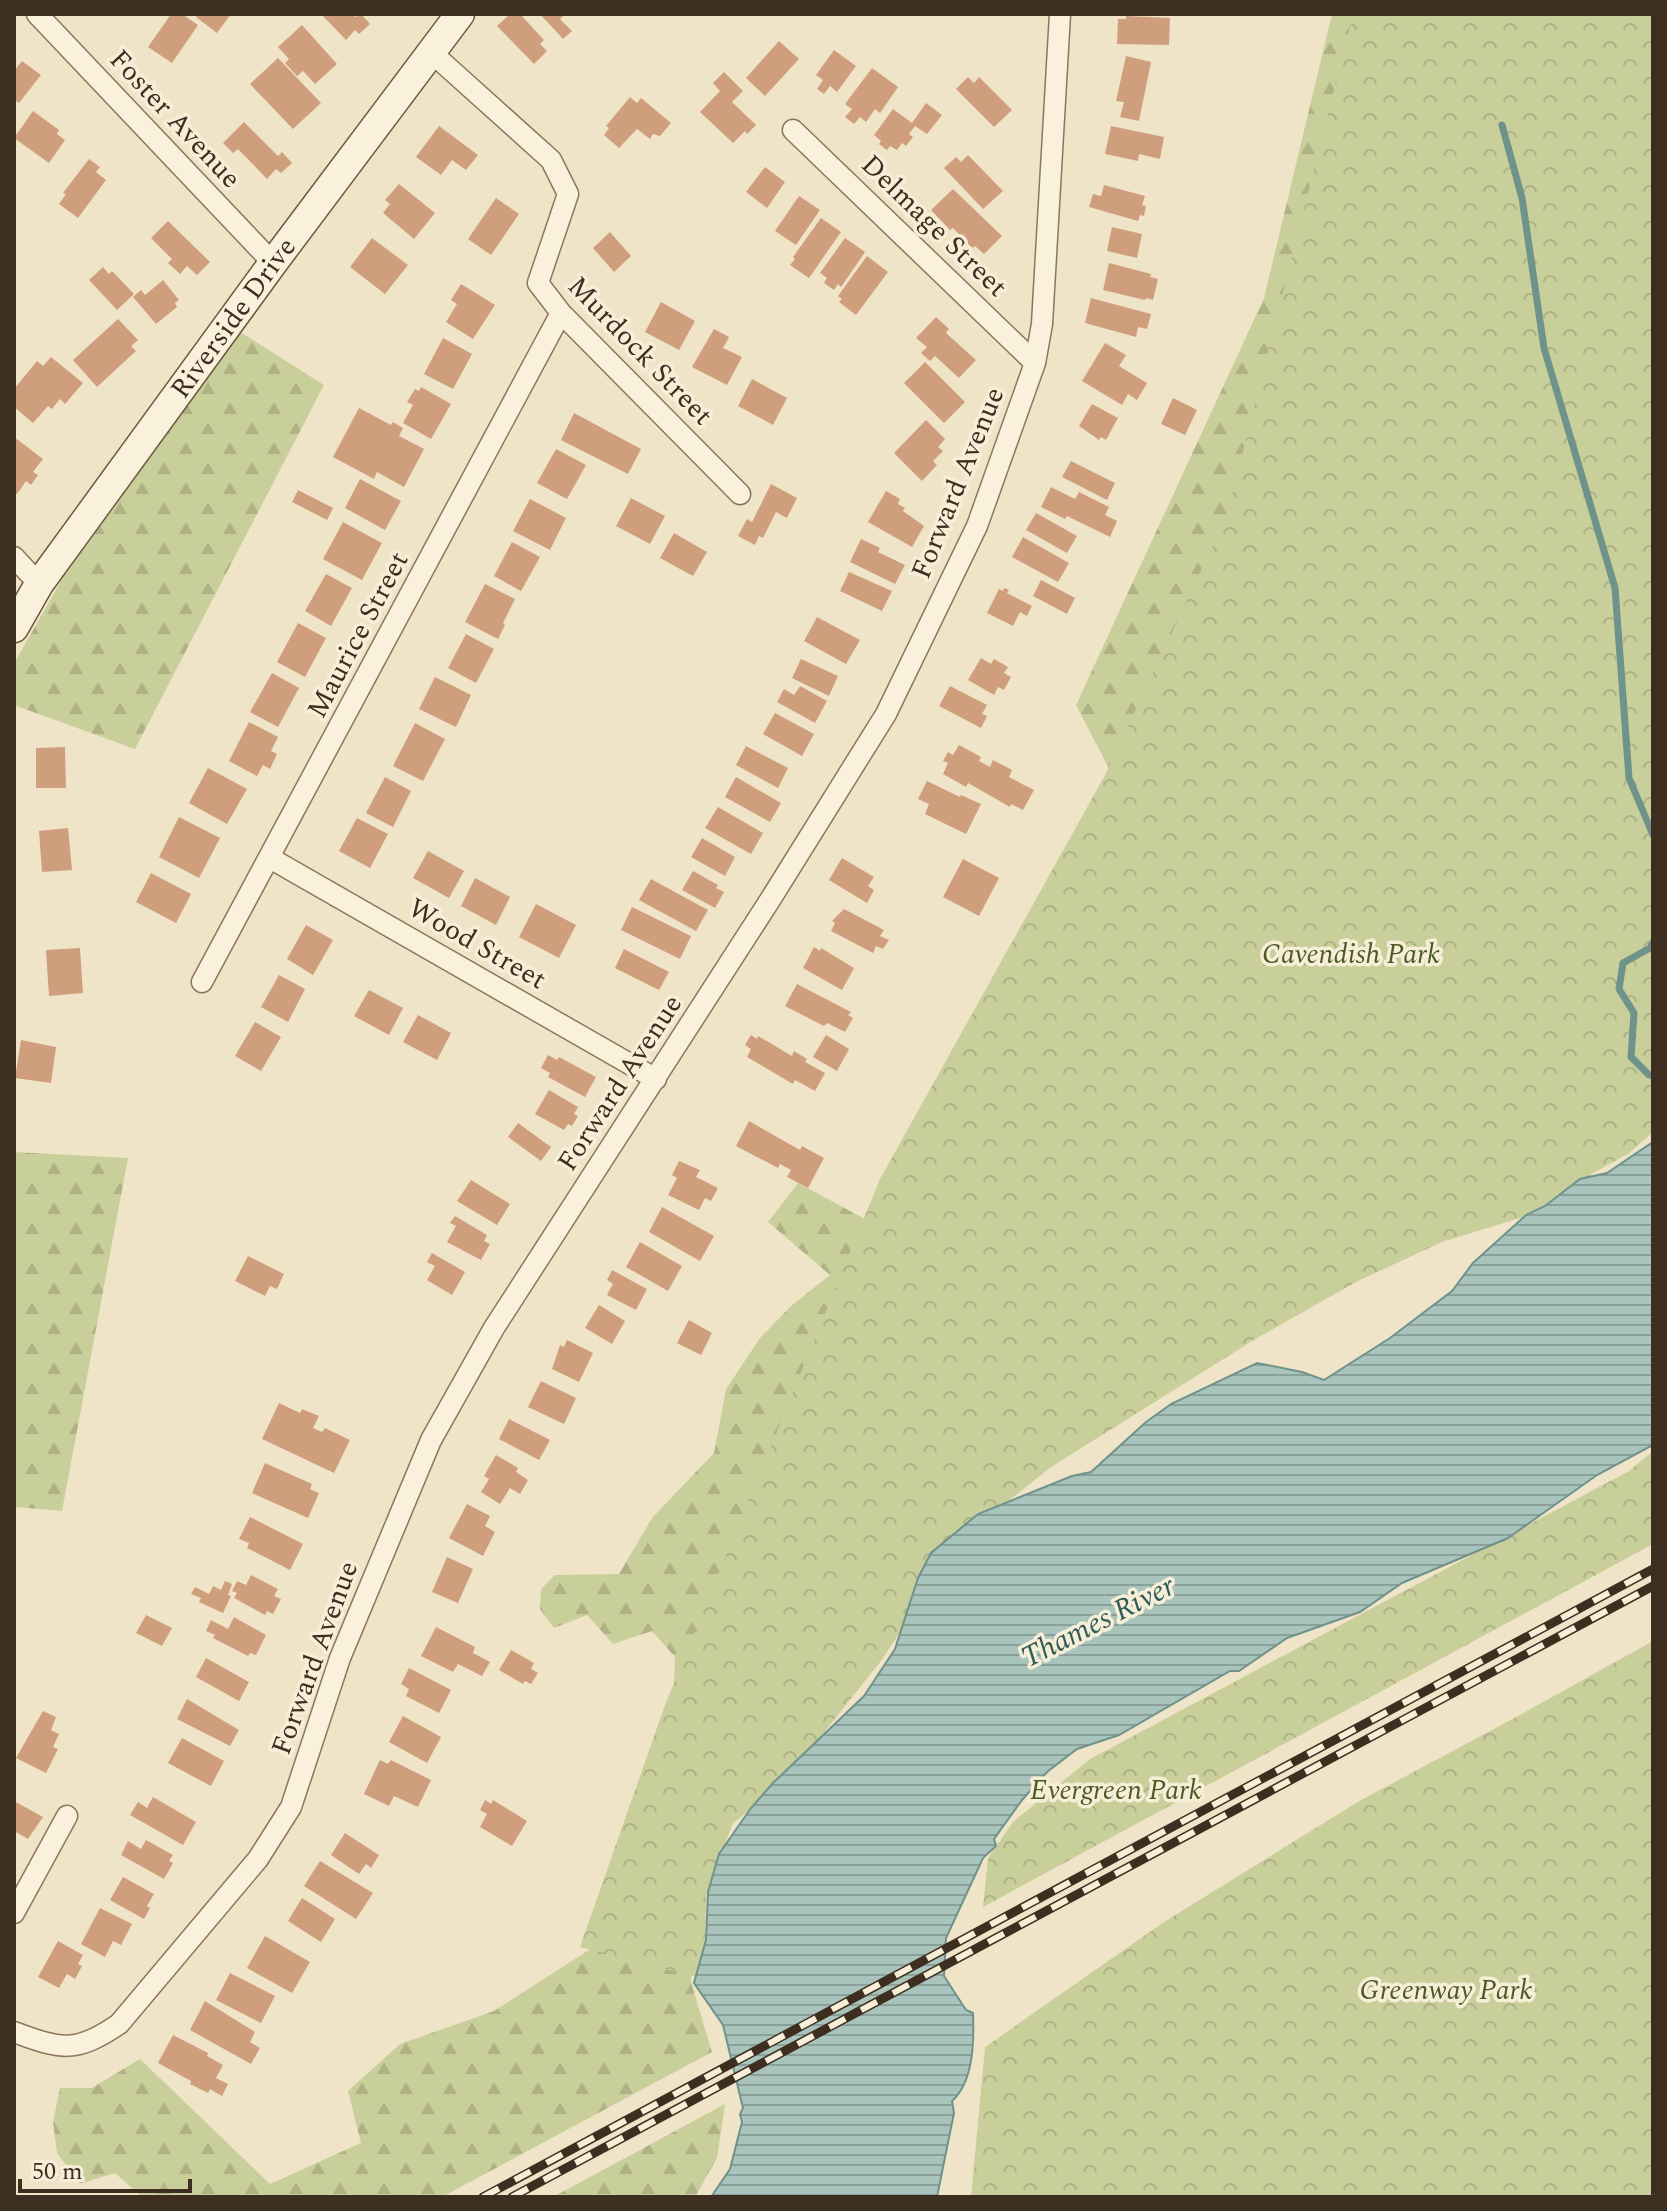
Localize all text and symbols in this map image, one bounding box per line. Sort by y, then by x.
street label: Foster Avenue [99,40,251,198]
street label: Delmage Street [851,145,1017,308]
street label: Riverside Drive [159,228,307,408]
street label: Murdock Street [557,266,723,436]
street label: Forward Avenue [900,381,1016,585]
street label: Maurice Street [296,544,420,726]
street label: Wood Street [400,887,554,1001]
park label: Cavendish Park [1262,933,1440,976]
street label: Forward Avenue [547,986,693,1180]
street label: Forward Avenue [260,1555,370,1761]
water label: Thames River [1013,1563,1184,1681]
park label: Evergreen Park [1030,1769,1202,1812]
park label: Greenway Park [1360,1969,1532,2012]
scale bar [20,2143,190,2193]
text: 50 m [32,2154,83,2190]

